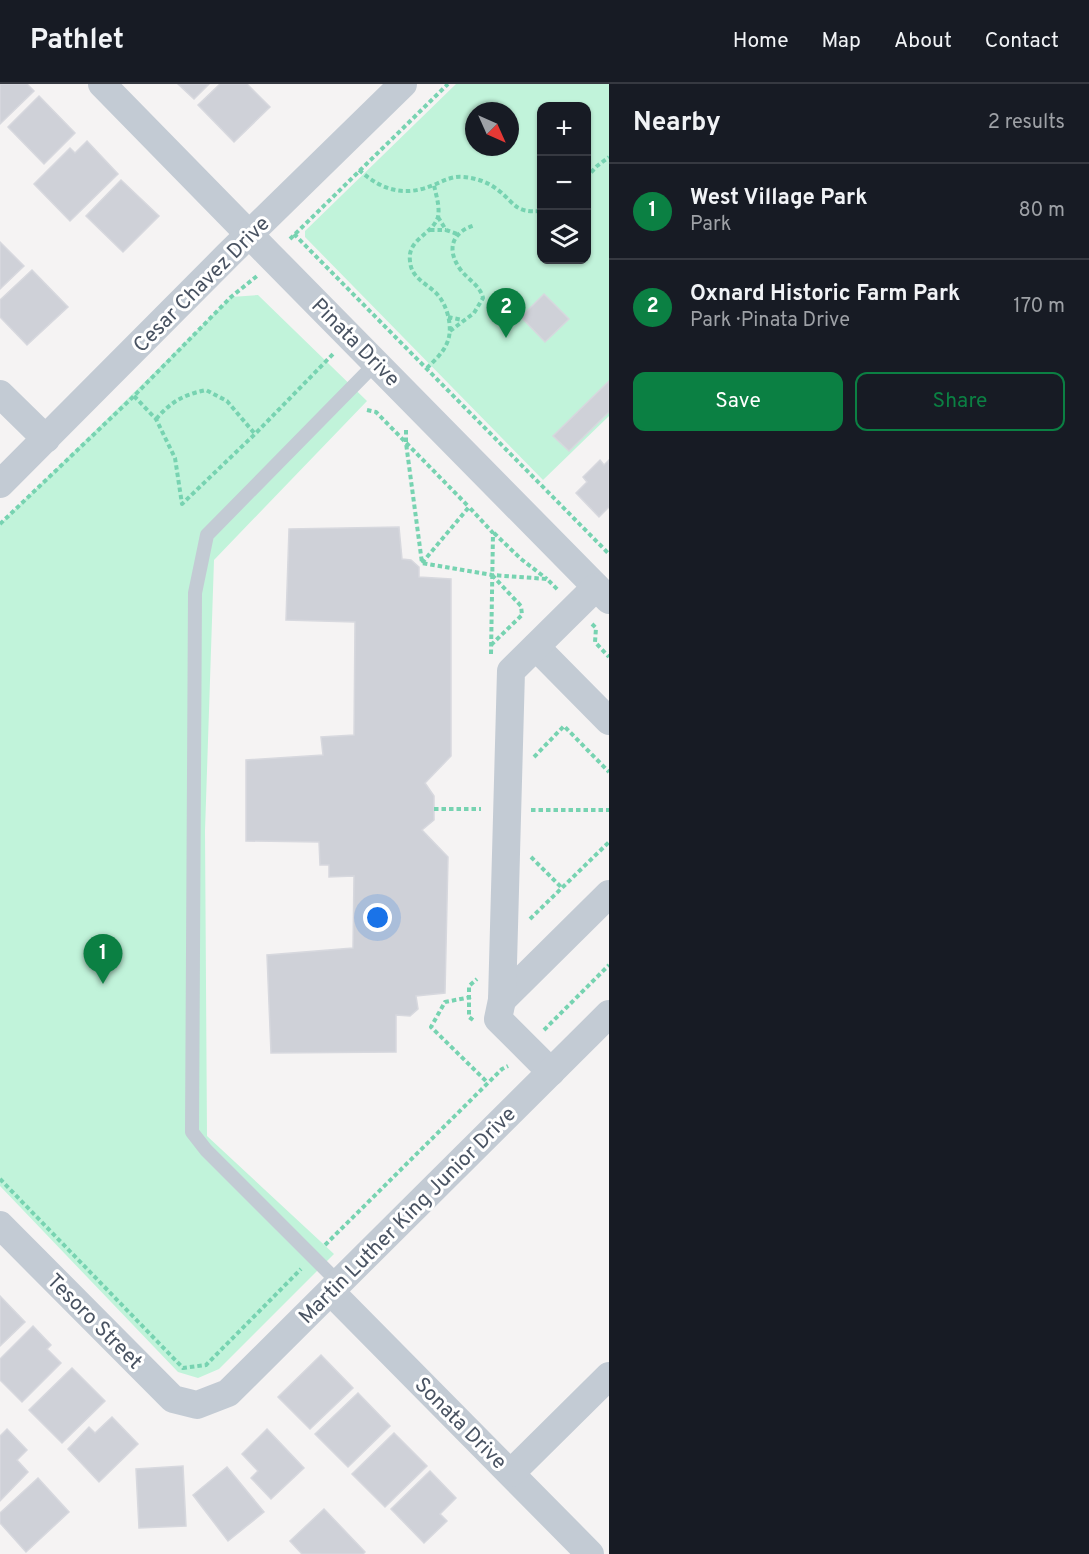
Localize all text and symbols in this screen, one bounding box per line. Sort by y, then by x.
text: Pathlet [30,23,124,59]
text: Home [733,28,789,55]
text: Map [822,28,861,55]
text: About [894,28,952,55]
text: Contact [985,28,1059,55]
north arrow [465,102,519,156]
map controls [537,102,591,264]
button: + [537,102,591,156]
text: Nearby [633,107,721,140]
text: 2 results [988,110,1065,136]
button: − [537,156,591,210]
text: West Village Park [690,185,867,212]
text: 1 [649,198,657,224]
text: 80 m [1019,198,1065,224]
button: layers [537,210,591,264]
street label: Cesar Chavez Drive [128,211,276,359]
text: Park [690,212,731,238]
text: Oxnard Historic Farm Park [690,281,960,308]
pin: 2 [486,288,526,338]
street label: Pinata Drive [305,293,405,393]
text: 2 [646,294,659,320]
text: 170 m [1013,294,1065,320]
text: Park · Pinata Drive [690,308,850,334]
button: Save [633,372,843,431]
button: Share [855,372,1065,431]
your location [363,903,392,932]
pin: 1 [84,934,122,984]
street label: Martin Luther King Junior Drive [294,1102,522,1330]
street label: Tesoro Street [40,1268,148,1376]
street label: Sonata Drive [408,1372,512,1476]

